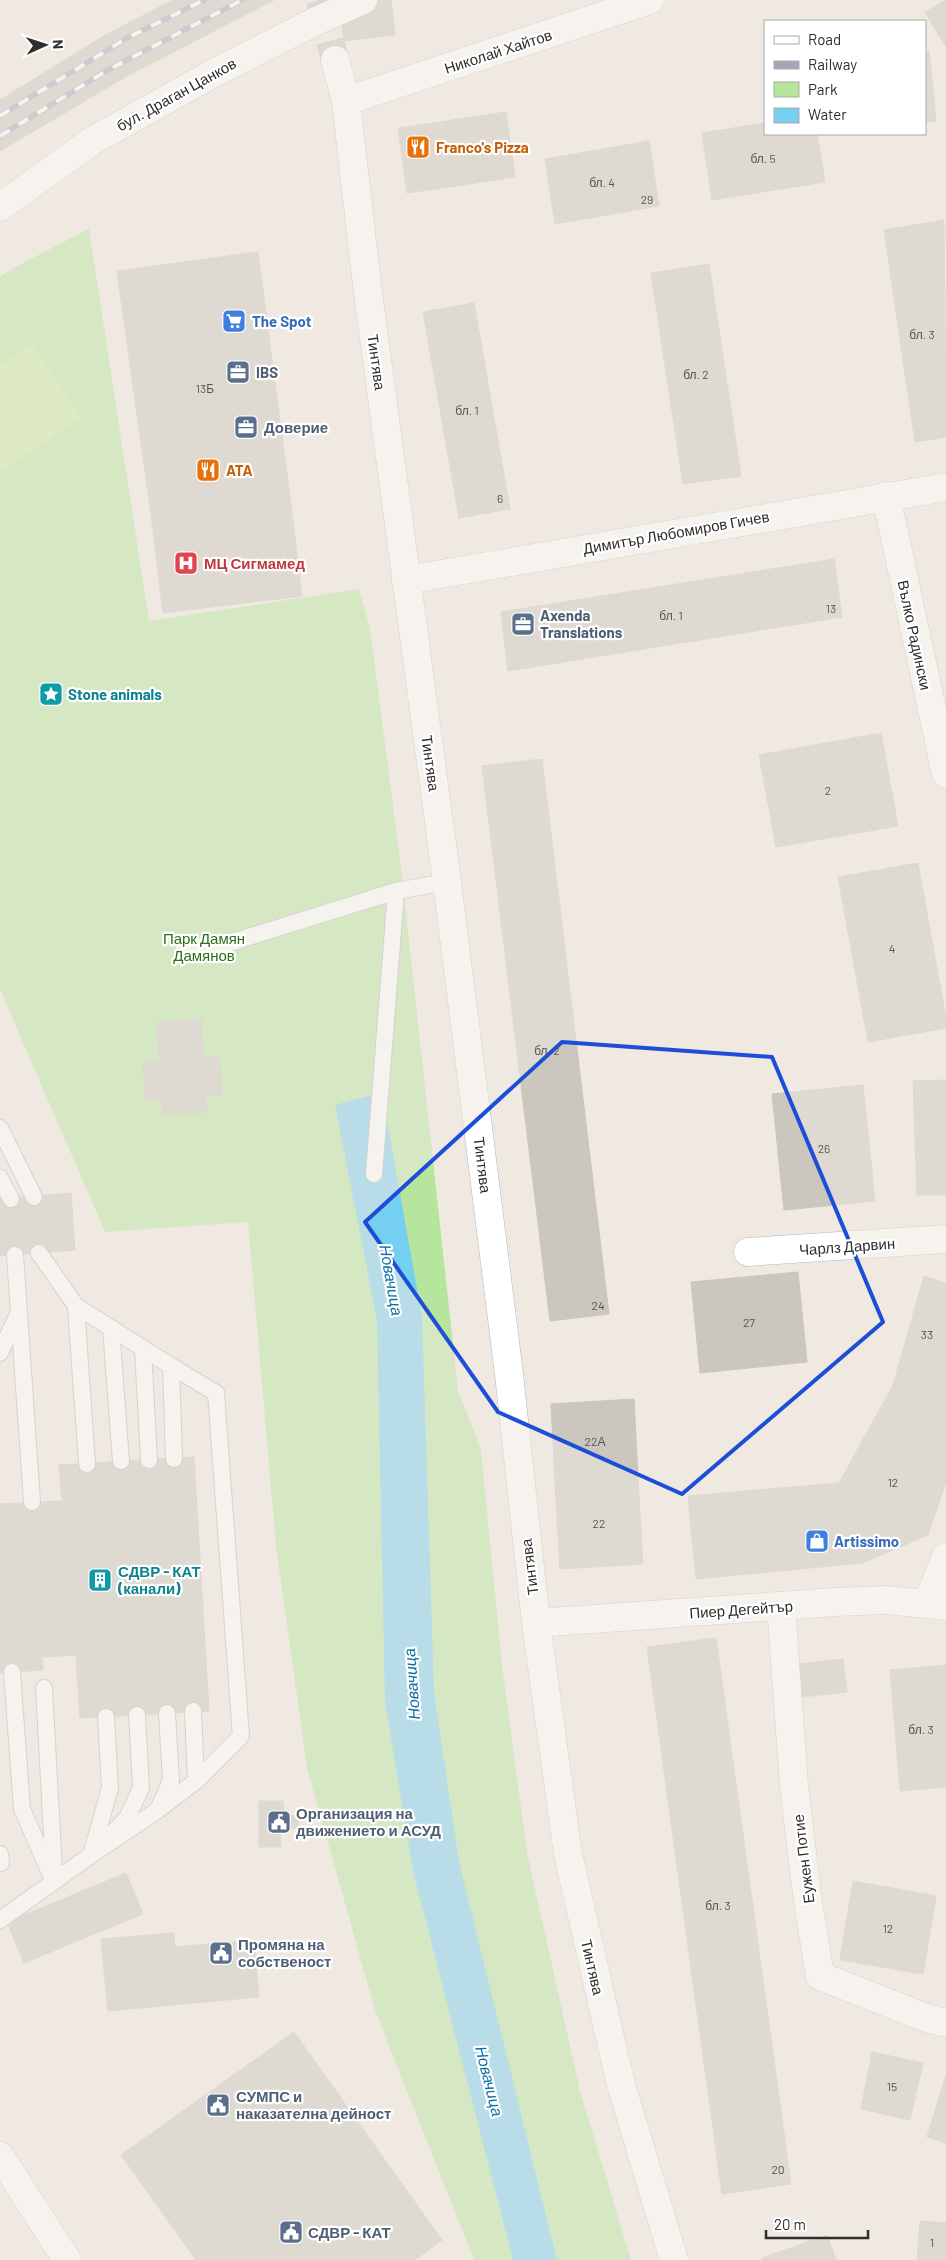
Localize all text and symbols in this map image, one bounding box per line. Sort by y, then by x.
north arrow [20,20,70,70]
legend [764,20,926,135]
street label: Николай Хайтов [442,25,554,77]
text: Road [808,30,841,48]
text: N [50,39,67,49]
street label: бул. Драган Цанков [113,54,239,134]
text: Railway [808,55,857,73]
text: Park [808,80,838,98]
text: Water [808,105,847,123]
restaurant icon: Franco's Pizza [405,134,431,160]
place label: Franco's Pizza [436,138,529,156]
house number: бл. 5 [750,151,776,165]
house number: бл. 4 [589,175,615,189]
house number: 29 [641,192,653,206]
supermarket icon: The Spot [221,308,247,334]
place label: The Spot [252,312,312,330]
house number: бл. 3 [909,327,935,341]
street label: Тинтява [364,333,390,392]
office icon: IBS [225,359,251,385]
place label: IBS [256,363,278,381]
house number: бл. 2 [683,367,709,381]
house number: 13Б [196,381,214,395]
house number: бл. 1 [455,403,479,417]
office icon: Доверие [233,414,259,440]
place label: Доверие [264,418,328,436]
restaurant icon: ATA [195,457,221,483]
place label: ATA [226,461,253,479]
house number: 6 [497,491,503,505]
street label: Димитър Любомиров Гичев [581,507,771,557]
hospital icon: МЦ Сигмамед [173,550,199,576]
place label: МЦ Сигмамед [204,554,305,572]
street label: Вълко Радински [895,578,935,692]
house number: 13 [826,601,836,615]
place label: Axenda Translations [540,606,623,641]
house number: бл. 1 [659,608,683,622]
office icon: Axenda Translations [510,611,536,637]
place icon: Stone animals [38,681,64,707]
place label: Stone animals [68,685,162,703]
street label: Тинтява [418,734,444,793]
house number: 2 [825,783,831,797]
park label: Парк Дамян Дамянов [163,929,245,964]
house number: 4 [889,941,895,955]
house number: бл. 2 [534,1043,560,1057]
street label: Тинтява [471,1136,495,1195]
house number: 26 [818,1141,830,1155]
street label: Чарлз Дарвин [798,1234,896,1258]
water label: Новачица [376,1243,408,1317]
house number: 24 [591,1298,605,1312]
house number: 27 [743,1315,755,1329]
house number: 33 [921,1327,933,1341]
house number: 22А [585,1434,605,1448]
house number: 12 [888,1475,898,1489]
house number: 22 [593,1516,605,1530]
shop icon: Artissimo [804,1528,830,1554]
place label: Artissimo [834,1532,899,1550]
street label: Тинтява [517,1537,541,1596]
place label: СДВР - КАТ (канали) [117,1562,201,1597]
building icon: СДВР - КАТ (канали) [87,1567,113,1593]
street label: Пиер Дегейтър [689,1596,793,1622]
water label: Новачица [399,1647,423,1720]
house number: бл. 3 [908,1722,934,1736]
place label: Организация на движението и АСУД [296,1804,441,1839]
public building icon: Организация на движението и АСУД [266,1809,292,1835]
street label: Еужен Потие [789,1813,817,1905]
house number: бл. 3 [705,1898,731,1912]
house number: 12 [883,1921,893,1935]
place label: Промяна на собственост [238,1935,331,1970]
street label: Тинтява [578,1938,608,1997]
public building icon: Промяна на собственост [208,1940,234,1966]
water label: Новачица [472,2044,508,2118]
house number: 15 [887,2079,897,2093]
place label: СУМПС и наказателна дейност [236,2087,391,2122]
public building icon: СУМПС и наказателна дейност [205,2092,231,2118]
house number: 20 [771,2162,785,2176]
scale bar [766,2208,868,2240]
text: 20 m [774,2215,806,2233]
public building icon: СДВР - КАТ [278,2219,304,2245]
place label: СДВР - КАТ [308,2223,391,2241]
house number: 1 [930,2235,934,2249]

